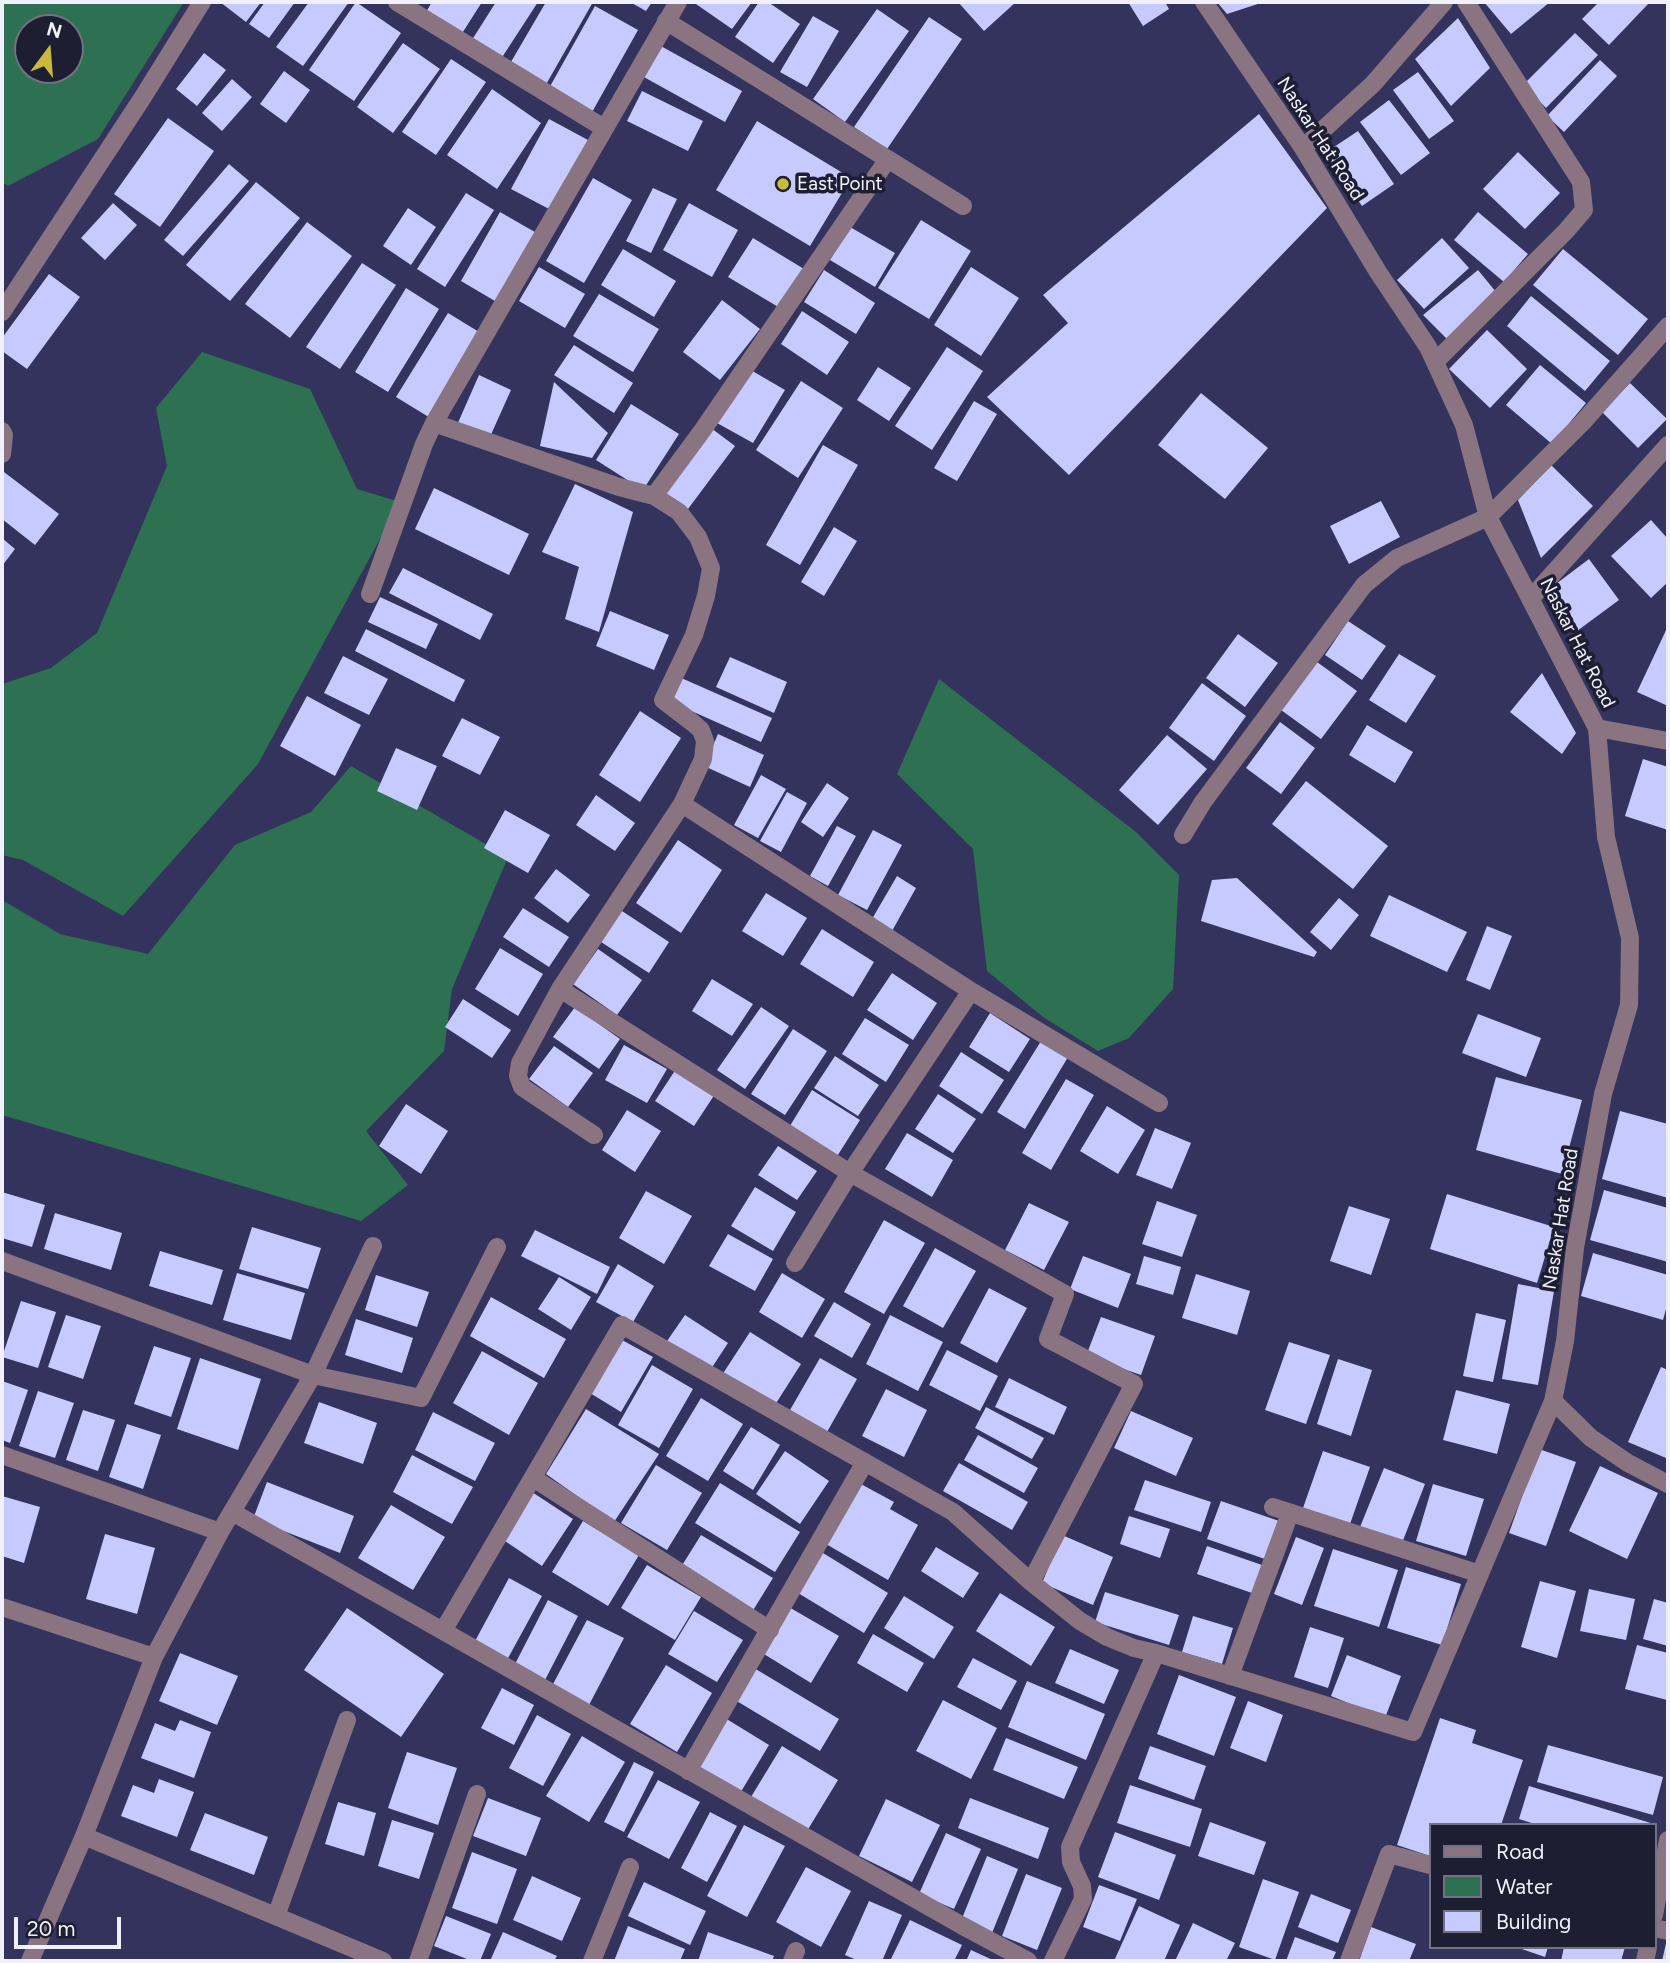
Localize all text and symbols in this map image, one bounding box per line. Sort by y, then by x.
north arrow [14,14,84,84]
text: N [44,17,65,43]
street label: Naskar Hat Road [1272,73,1368,205]
place label: East Point [797,173,883,195]
marker: East Point [775,176,791,192]
street label: Naskar Hat Road [1534,574,1620,712]
street label: Naskar Hat Road [1539,1147,1583,1291]
legend [1428,1823,1656,1949]
text: Road [1496,1839,1544,1864]
text: Water [1496,1874,1552,1899]
scale bar [18,1904,124,1948]
text: Building [1496,1909,1571,1934]
text: 20 m [27,1916,75,1941]

